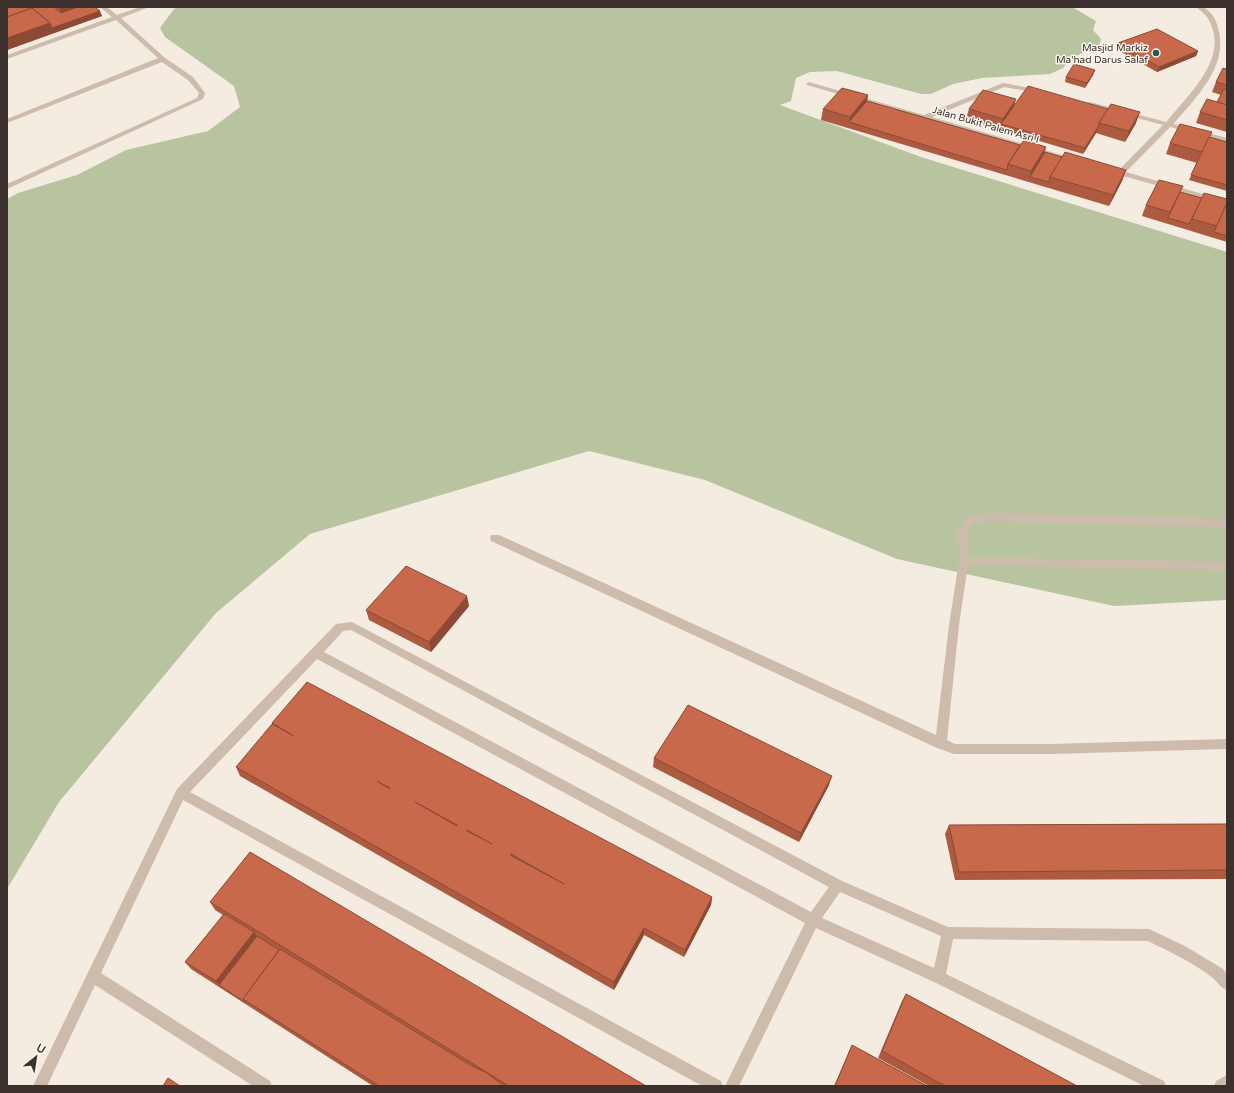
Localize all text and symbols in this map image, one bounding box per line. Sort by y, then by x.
place label: Masjid Markiz Ma'had Darus Salaf [1056,42,1148,66]
marker: Masjid Markiz Ma'had Darus Salaf [1151,48,1161,58]
street label: Jalan Bukit Palem Asri I [931,104,1040,146]
north arrow [16,1037,56,1077]
text: U [34,1041,48,1056]

